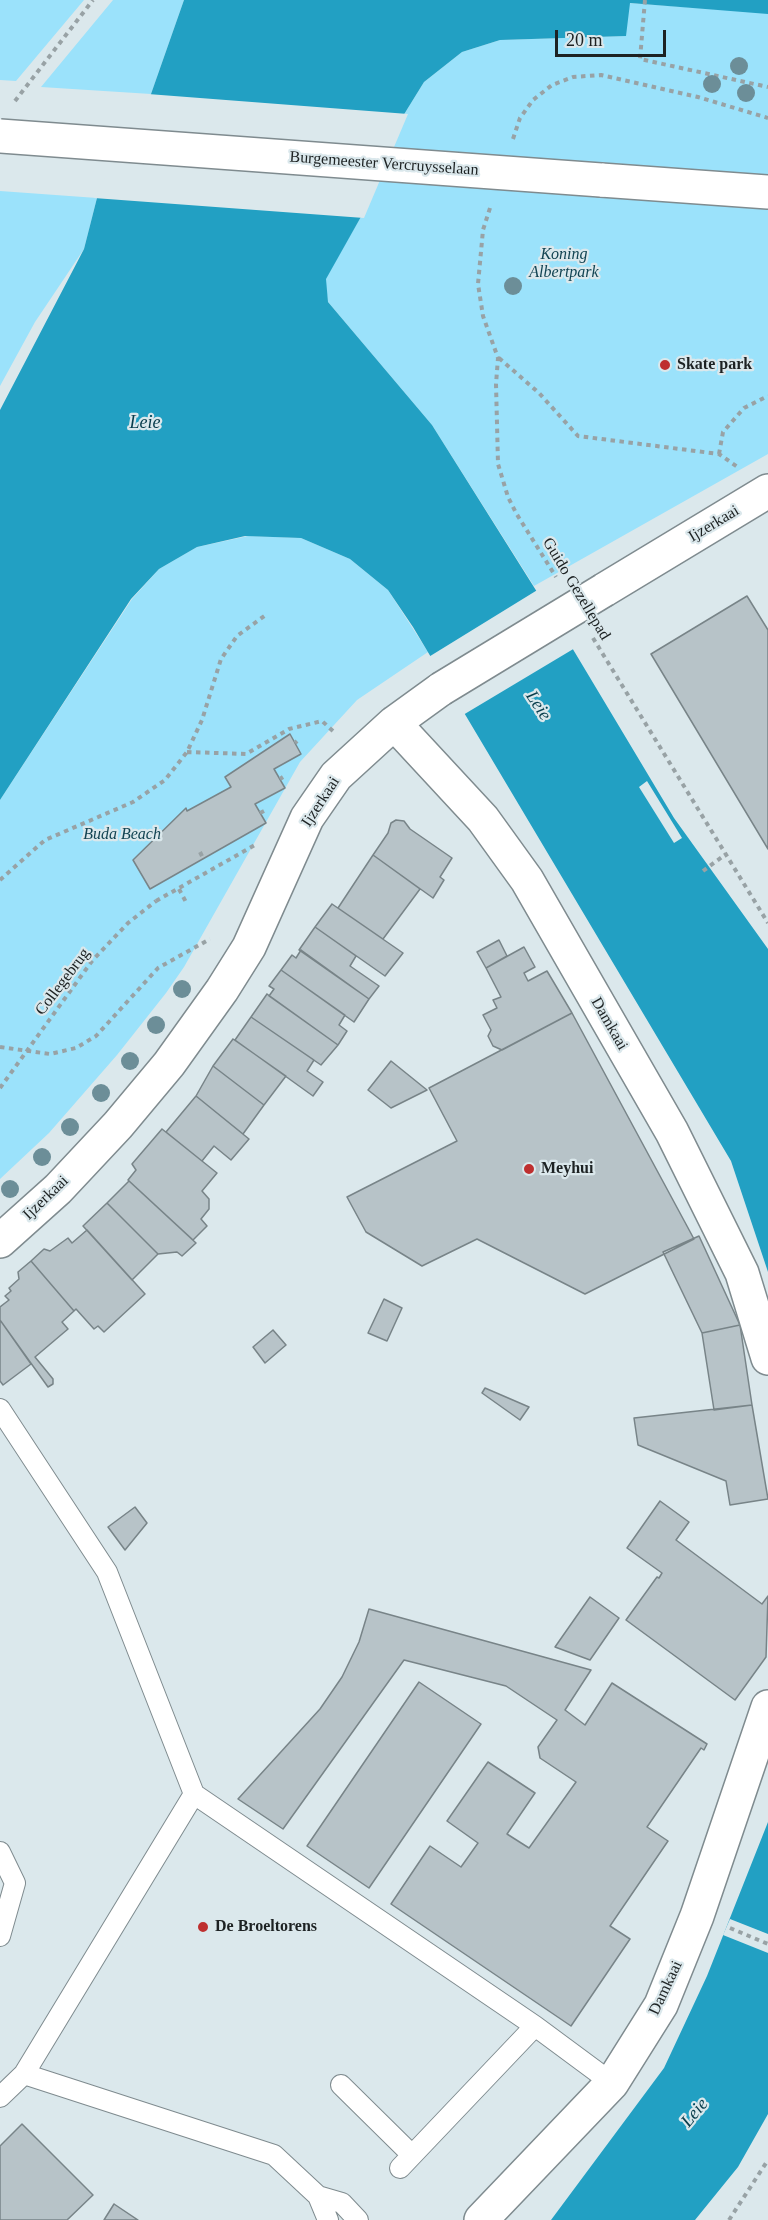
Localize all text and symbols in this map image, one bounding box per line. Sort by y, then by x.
scale bar [558,18,669,56]
text: 20 m [566,30,603,50]
street label: Burgemeester Vercruysselaan [289,148,479,180]
park label: Koning Albertpark [529,245,599,283]
place label: Skate park [677,355,752,375]
marker: Skate park [658,358,672,372]
water label: Leie [130,412,160,434]
street label: Ijzerkaai [685,501,743,547]
street label: Guido Gezellepad [538,534,614,644]
water label: Leie [521,687,555,725]
street label: Ijzerkaai [298,773,344,831]
park label: Buda Beach [83,825,161,845]
street label: Collegebrug [32,945,94,1019]
street label: Damkaai [586,994,632,1054]
place label: Meyhui [541,1159,593,1179]
marker: Meyhui [522,1162,536,1176]
street label: Ijzerkaai [19,1172,73,1224]
place label: De Broeltorens [215,1917,317,1937]
marker: De Broeltorens [196,1920,210,1934]
street label: Damkaai [645,1958,687,2018]
water label: Leie [677,2094,713,2132]

